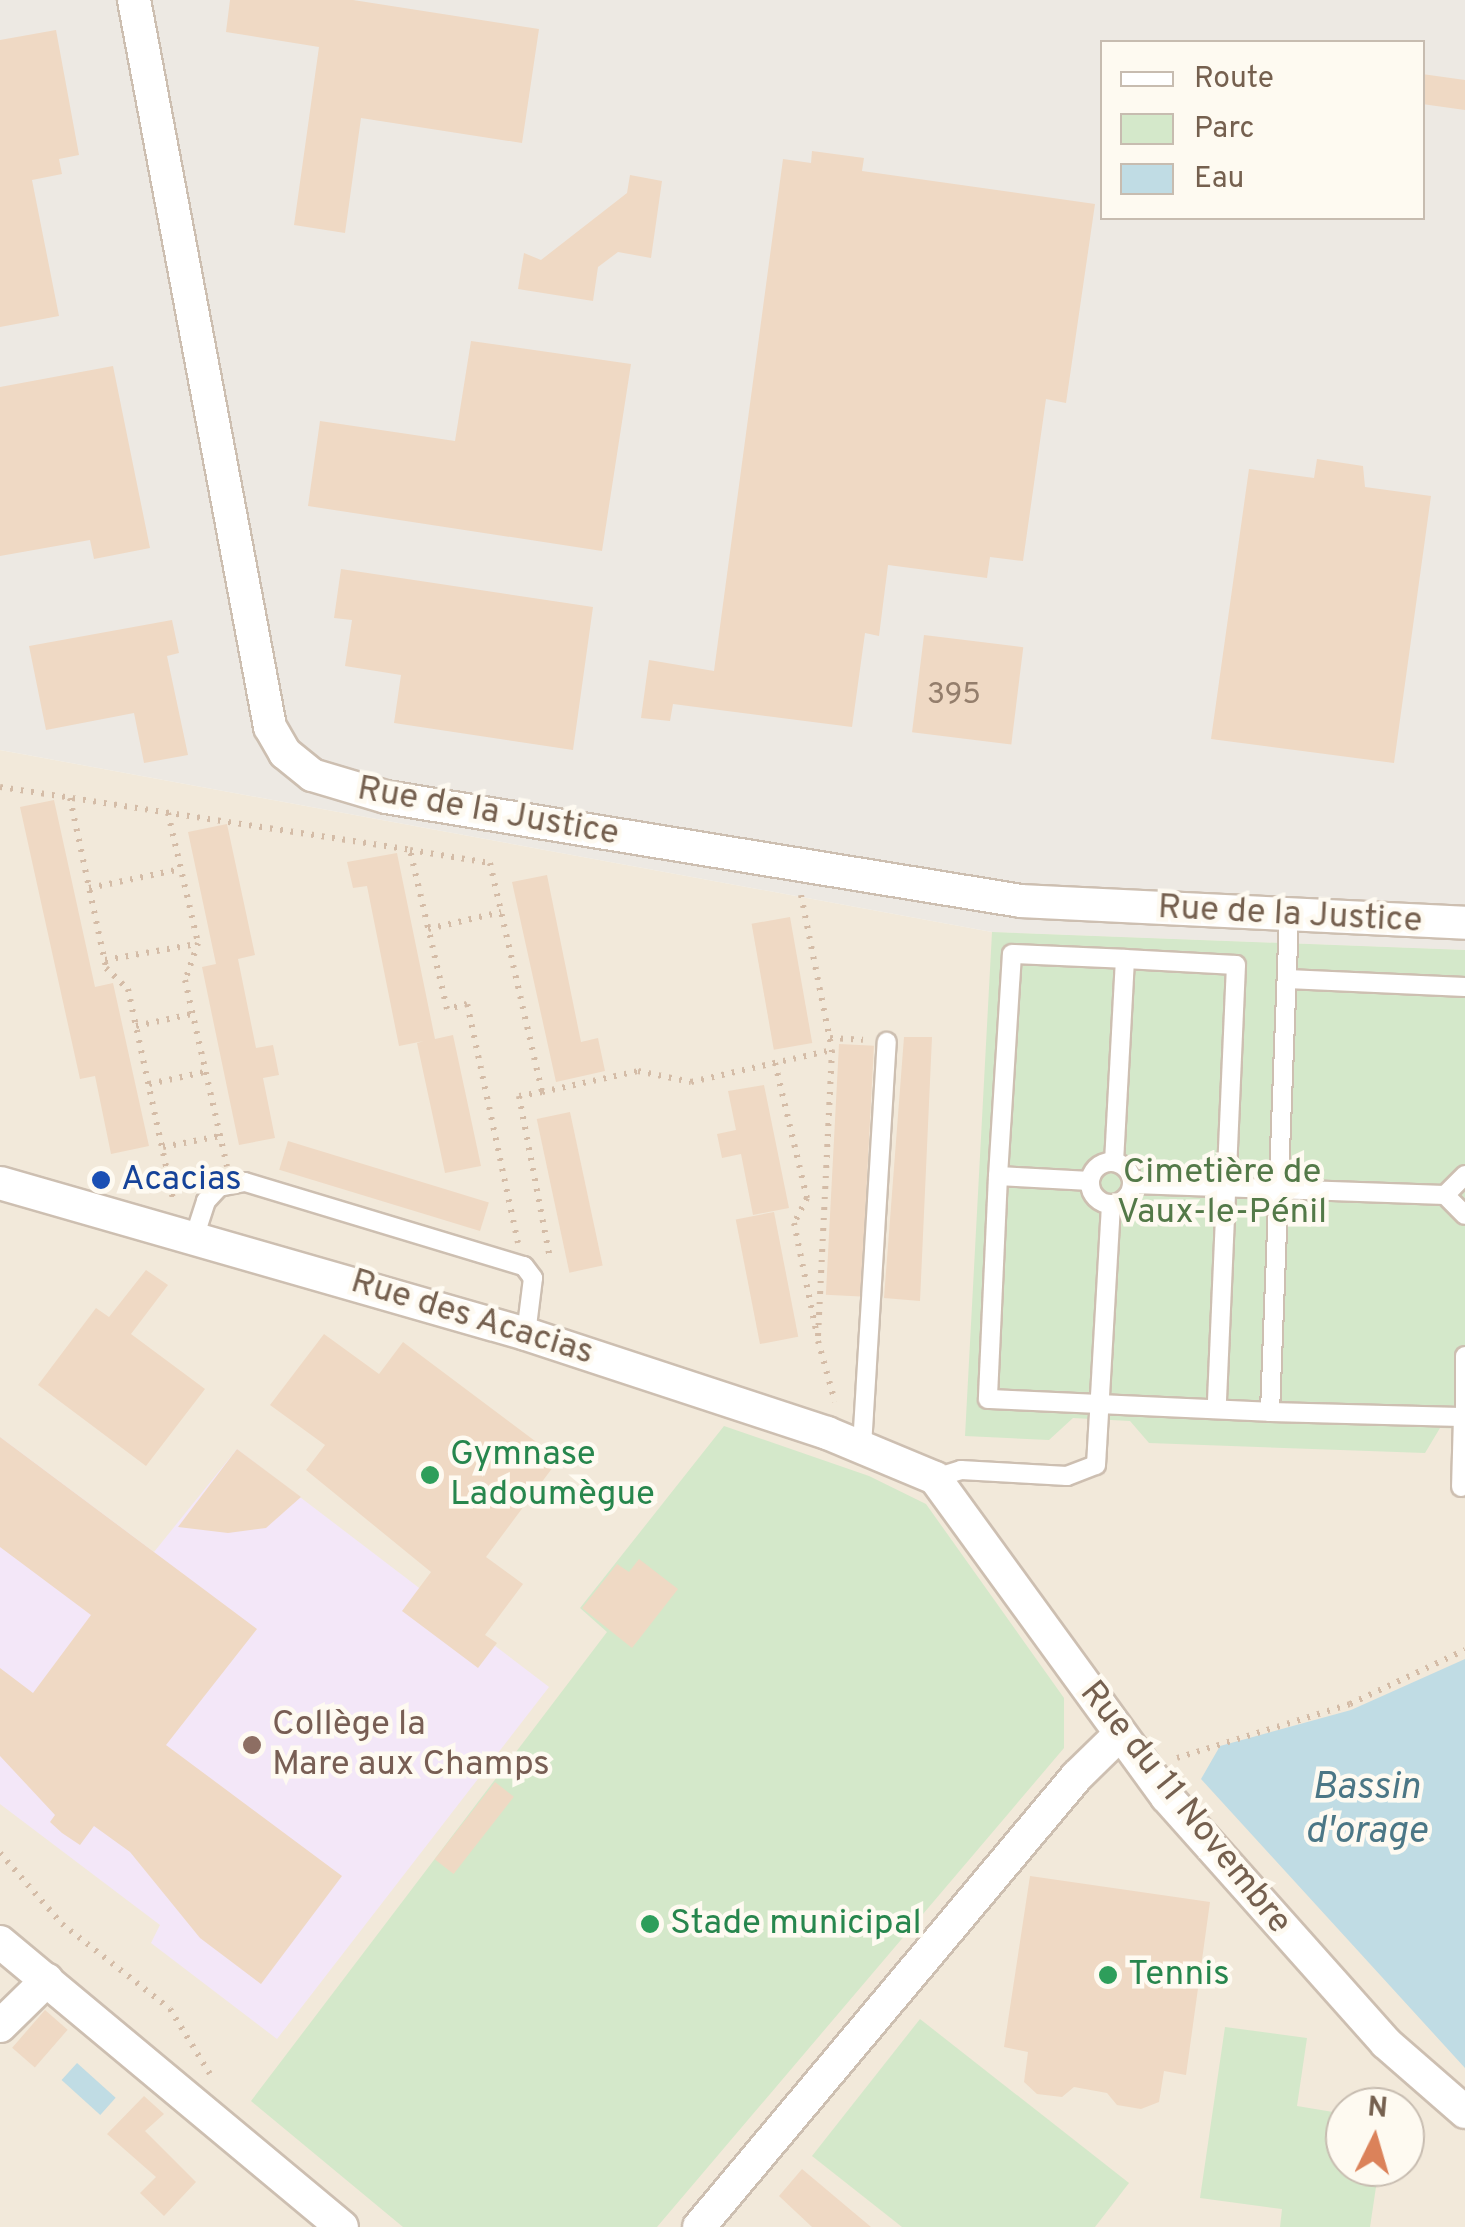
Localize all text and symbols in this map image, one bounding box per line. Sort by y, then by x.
legend [1100,40,1425,220]
text: Route [1194,61,1274,98]
text: Parc [1194,111,1254,148]
text: Eau [1194,161,1245,198]
house number: 395 [927,678,981,714]
street label: Rue de la Justice [354,768,622,856]
street label: Rue de la Justice [1157,887,1423,943]
park label: Cimetière de Vaux-le-Pénil [1117,1152,1327,1234]
place label: Acacias [121,1159,242,1201]
marker: Acacias [90,1169,112,1191]
street label: Rue des Acacias [345,1261,599,1375]
place label: Gymnase Ladoumègue [450,1434,655,1516]
marker: Gymnase Ladoumègue [419,1464,441,1486]
street label: Rue du 11 Novembre [1070,1673,1300,1943]
place label: Collège la Mare aux Champs [272,1704,550,1786]
marker: Collège la Mare aux Champs [241,1734,263,1756]
water label: Bassin d'orage [1305,1766,1427,1856]
place label: Stade municipal [670,1903,922,1945]
marker: Stade municipal [639,1913,661,1935]
place label: Tennis [1128,1954,1230,1996]
marker: Tennis [1097,1964,1119,1986]
north arrow [1325,2087,1425,2187]
text: N [1366,2090,1389,2128]

